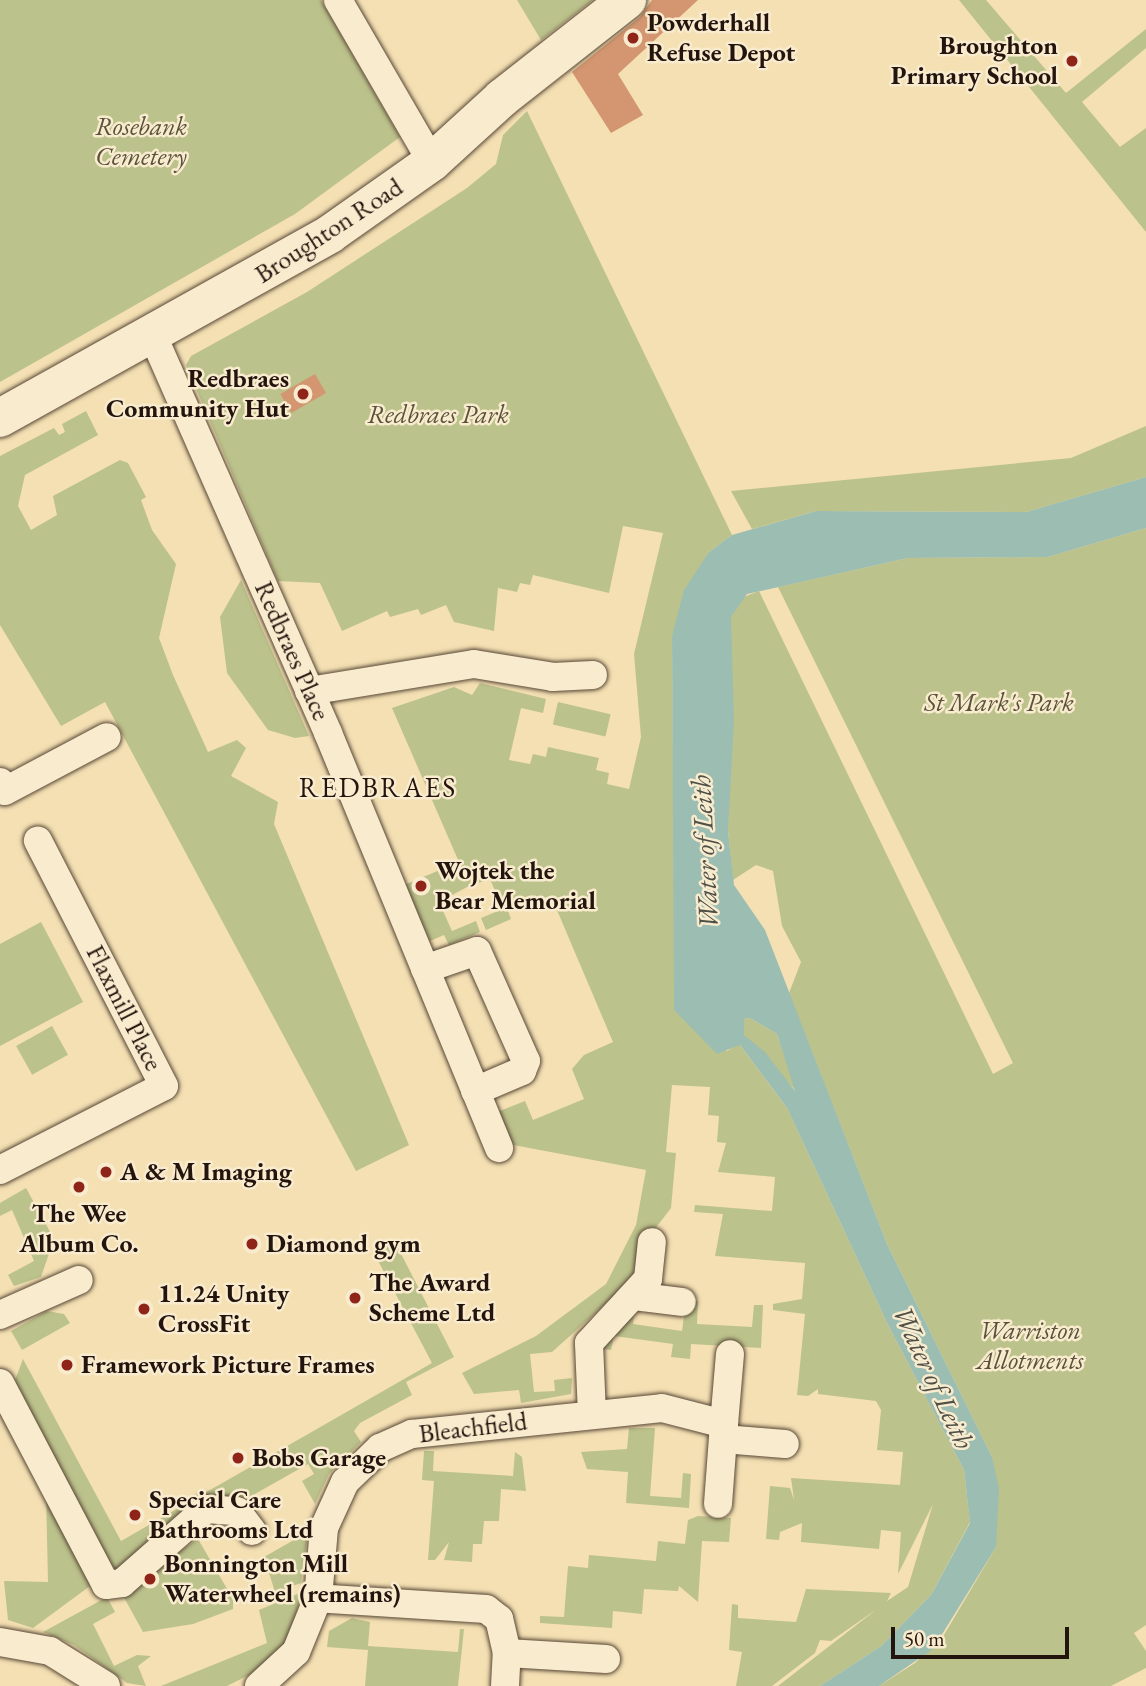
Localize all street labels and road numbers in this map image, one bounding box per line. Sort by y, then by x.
street label: Broughton Road [249,172,409,290]
street label: Redbraes Place [247,577,337,725]
street label: Flaxmill Place [79,940,169,1076]
street label: Bleachfield [417,1406,529,1450]

